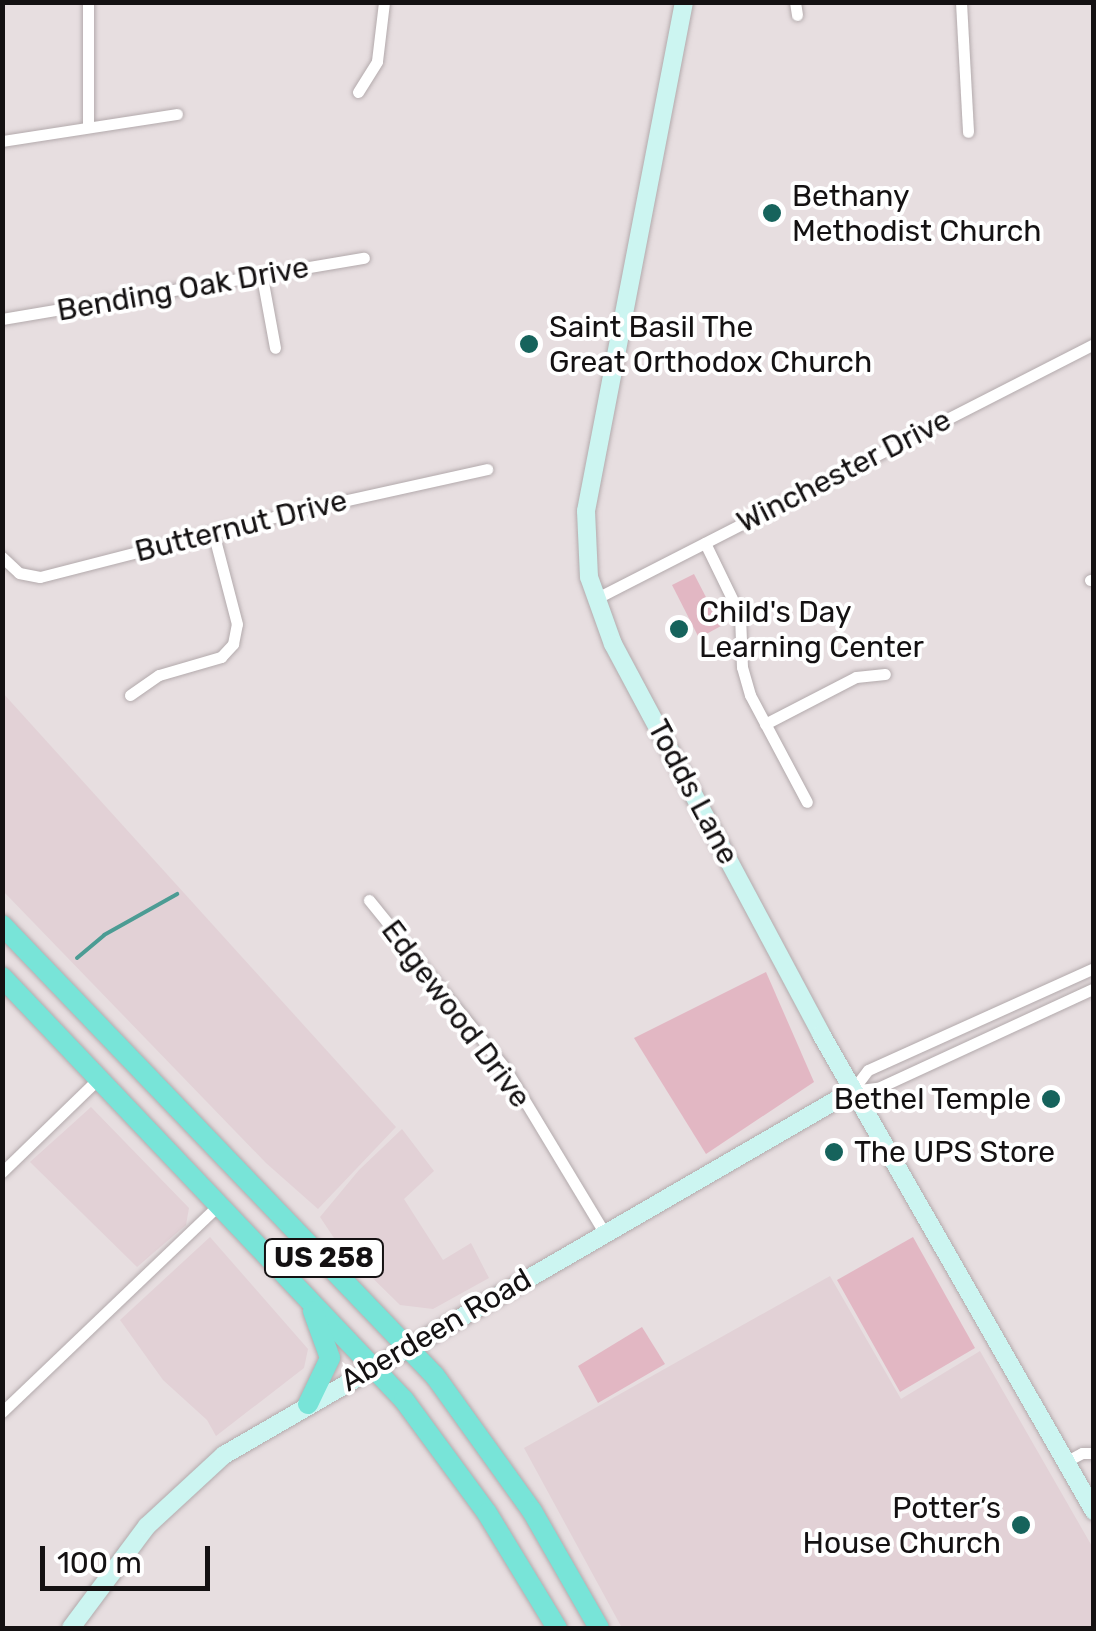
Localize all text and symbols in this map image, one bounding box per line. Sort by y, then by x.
place label: Bethany Methodist Church [792,178,1041,248]
marker: Bethany Methodist Church [761,202,783,224]
street label: Bending Oak Drive [54,249,312,329]
place label: Saint Basil The Great Orthodox Church [549,309,872,380]
marker: Saint Basil The Great Orthodox Church [518,333,540,355]
street label: Winchester Drive [731,401,957,541]
street label: Butternut Drive [131,482,351,570]
place label: Child's Day Learning Center [699,594,924,664]
marker: Child's Day Learning Center [668,618,690,640]
street label: Todds Lane [640,714,746,870]
street label: Edgewood Drive [374,913,538,1115]
place label: Bethel Temple [833,1081,1031,1117]
marker: Bethel Temple [1040,1088,1062,1110]
place label: The UPS Store [854,1134,1055,1170]
marker: The UPS Store [823,1141,845,1163]
road number: US 258 [262,1235,386,1281]
street label: Aberdeen Road [334,1261,538,1399]
place label: Potter’s House Church [803,1490,1001,1560]
marker: Potter’s House Church [1010,1514,1032,1536]
scale bar [45,1526,215,1588]
text: 100 m [57,1545,142,1581]

